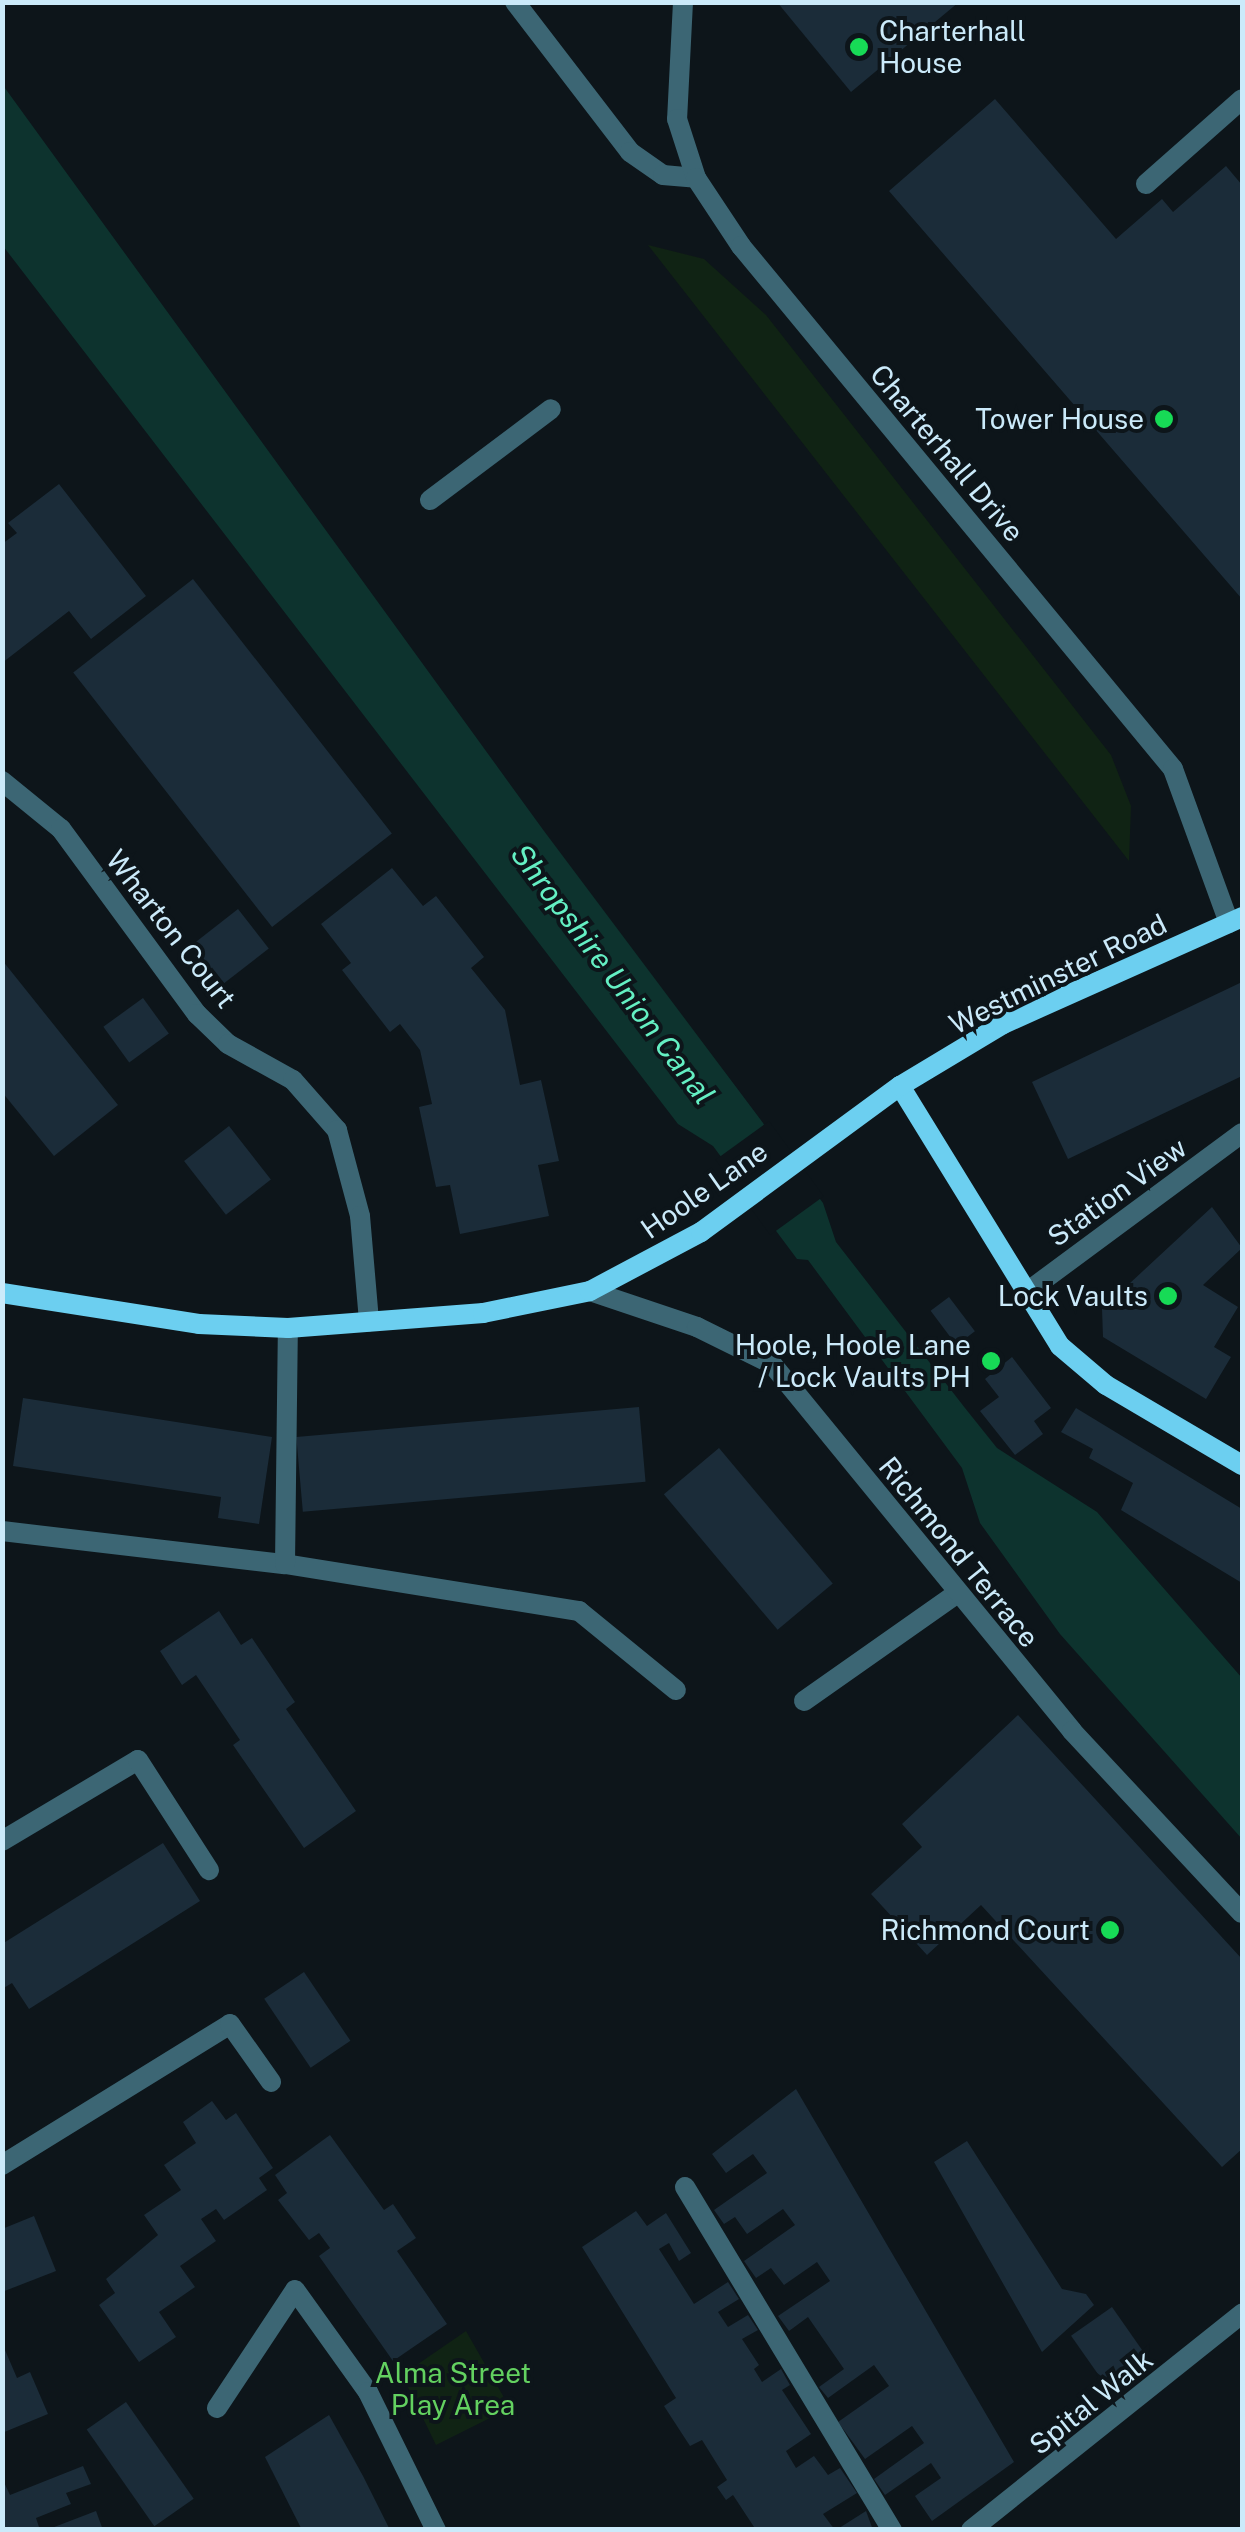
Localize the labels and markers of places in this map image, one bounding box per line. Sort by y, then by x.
place label: Charterhall House [879,14,1026,80]
marker: Charterhall House [848,36,870,58]
place label: Tower House [975,402,1144,436]
marker: Tower House [1153,408,1175,430]
place label: Lock Vaults [997,1279,1148,1313]
marker: Lock Vaults [1157,1285,1179,1307]
place label: Hoole, Hoole Lane / Lock Vaults PH [734,1328,971,1394]
marker: Hoole, Hoole Lane / Lock Vaults PH [980,1350,1002,1372]
place label: Richmond Court [881,1913,1090,1947]
marker: Richmond Court [1099,1919,1121,1941]

